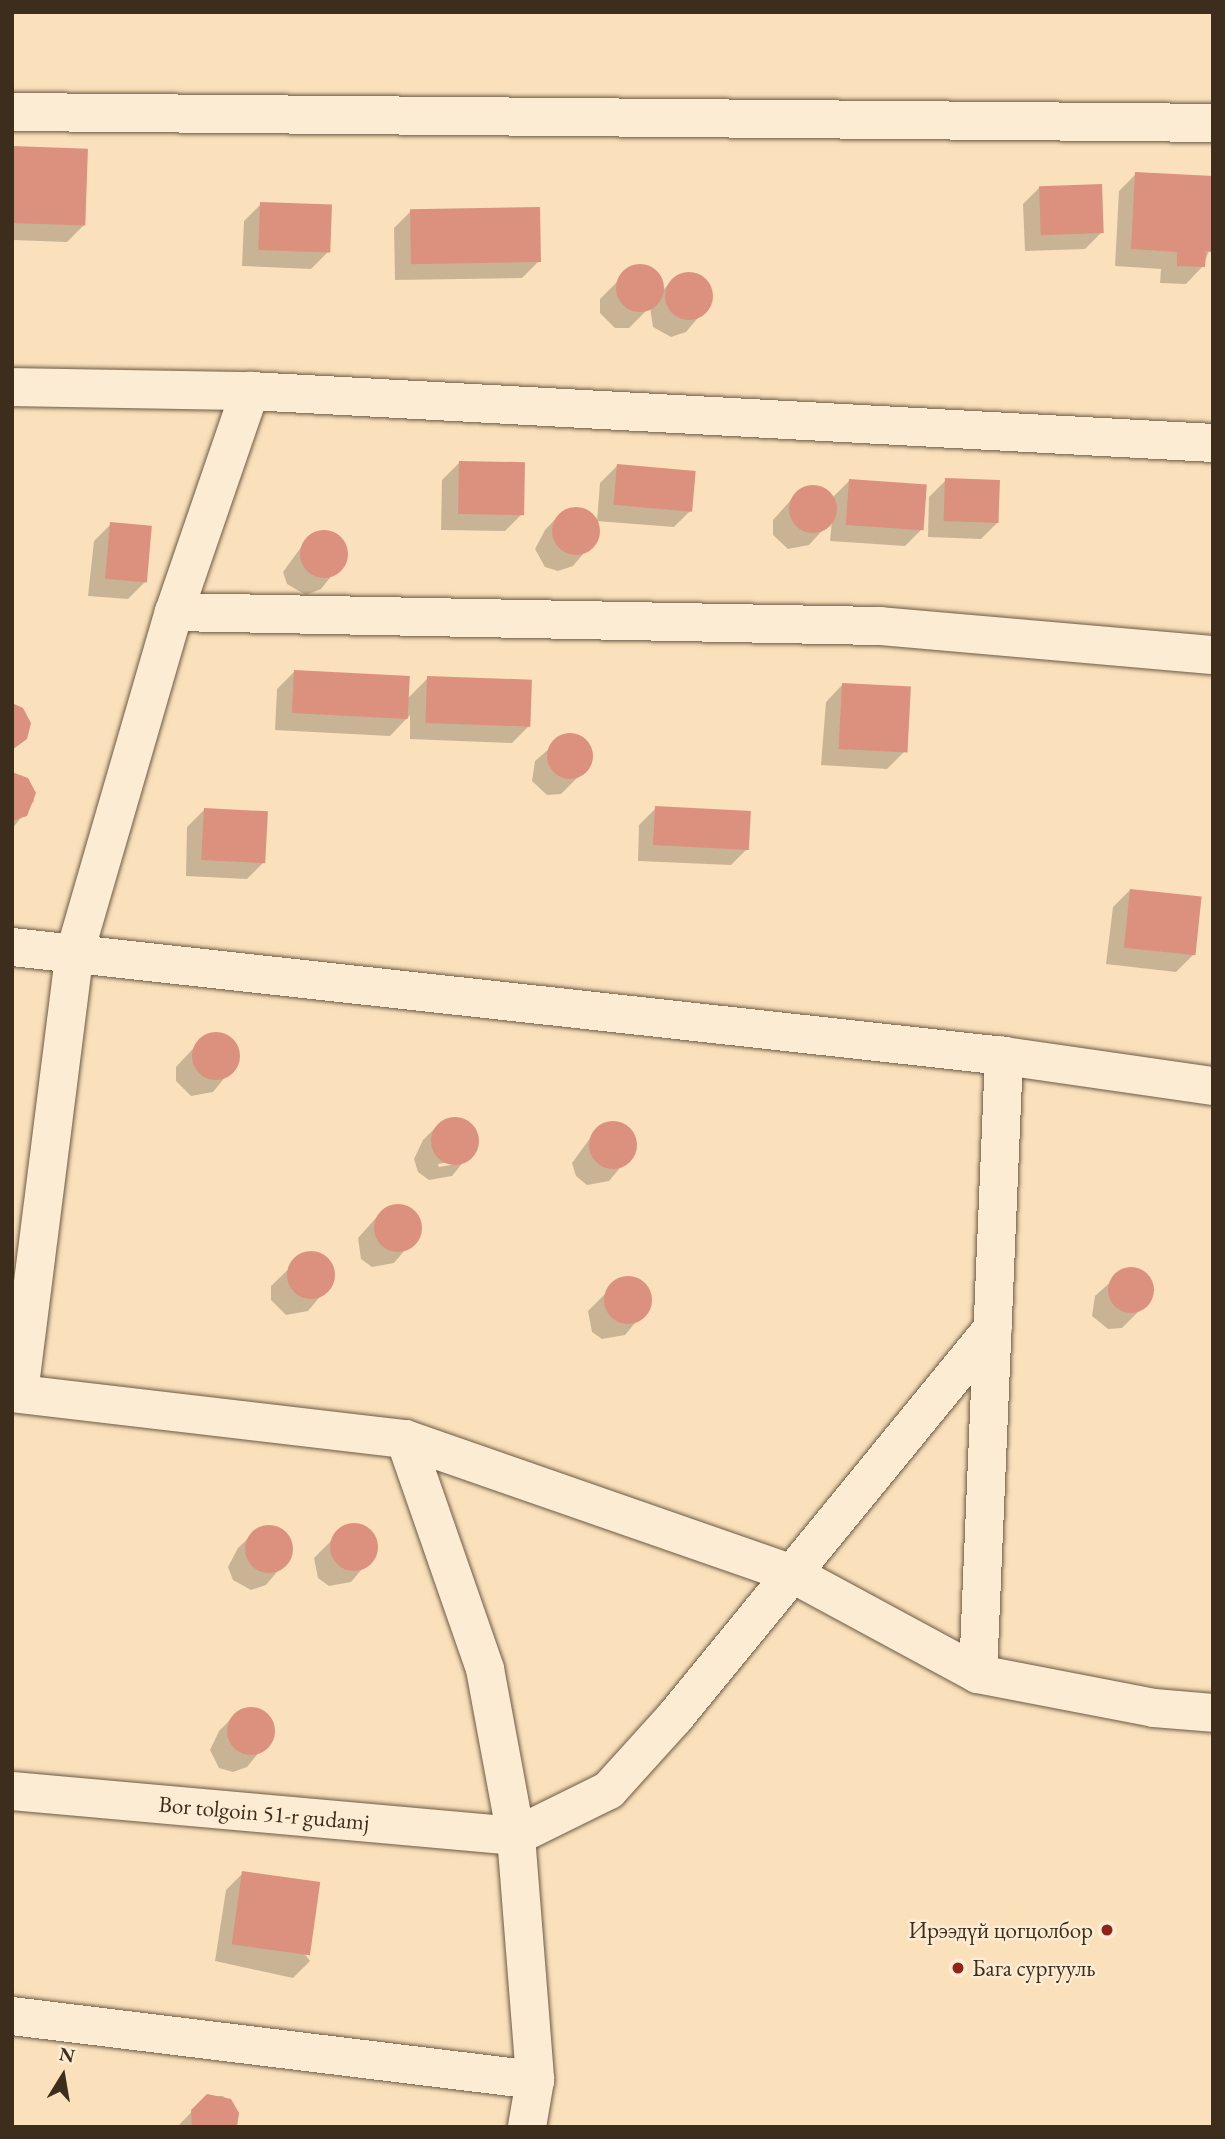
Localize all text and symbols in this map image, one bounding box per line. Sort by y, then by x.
street label: Bor tolgoin 51-r gudamj [157,1790,371,1836]
place label: Ирээдүй цогцолбор [909,1916,1093,1944]
marker: Ирээдүй цогцолбор [1099,1922,1115,1938]
place label: Бага сургууль [972,1954,1096,1982]
marker: Бага сургууль [950,1960,966,1976]
north arrow [28,2041,98,2111]
text: N [57,2041,77,2069]

